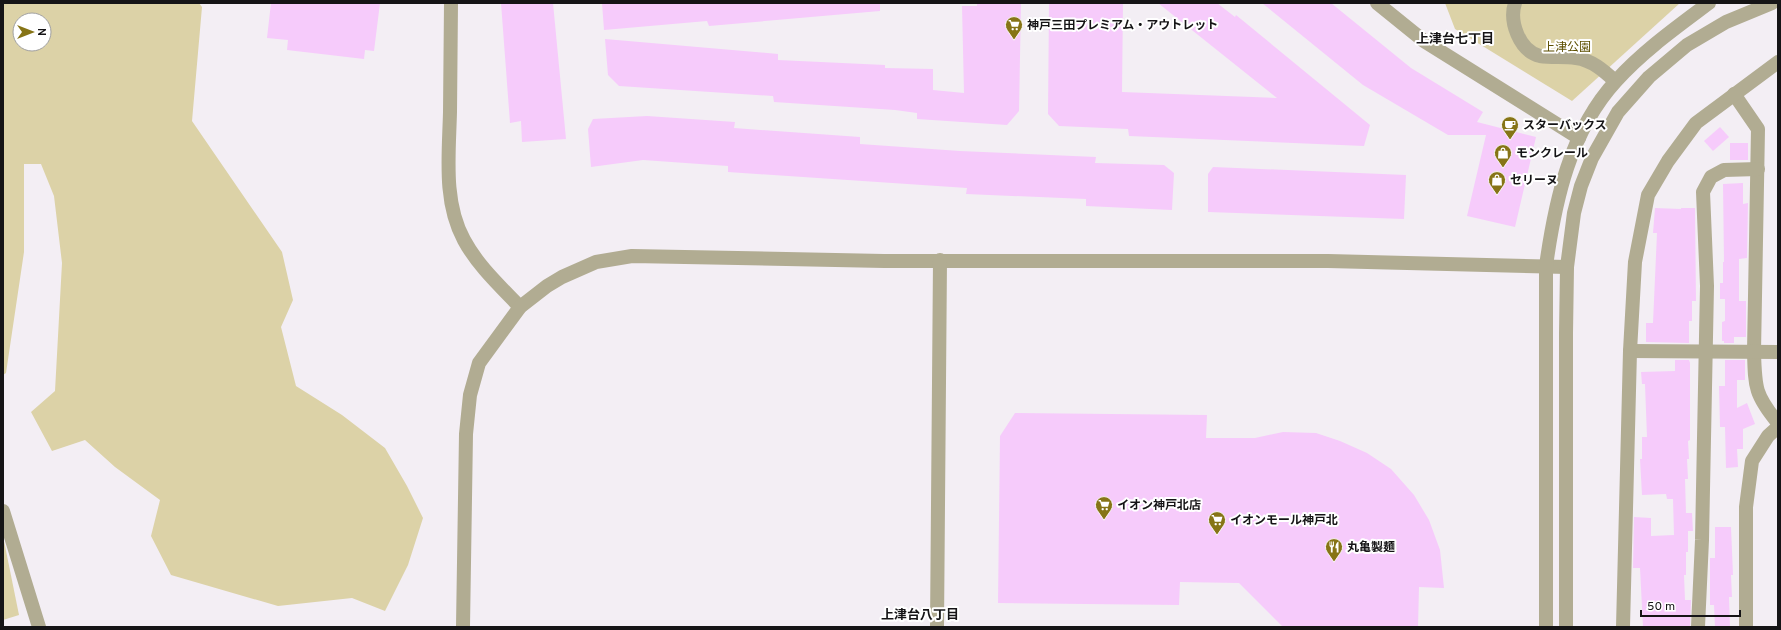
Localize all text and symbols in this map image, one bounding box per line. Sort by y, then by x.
north arrow [12,12,52,52]
supermarket icon: 神戸三田プレミアム・アウトレット [1004,15,1024,40]
place label: 神戸三田プレミアム・アウトレット [1027,18,1218,34]
text: N [34,28,48,36]
district label: 上津台七丁目 [1416,31,1494,48]
park label: 上津公園 [1543,40,1591,56]
cafe icon: スターバックス [1500,115,1520,140]
place label: スターバックス [1523,118,1607,134]
shop icon: モンクレール [1493,143,1513,168]
place label: モンクレール [1516,146,1588,162]
shop icon: セリーヌ [1487,170,1507,195]
place label: セリーヌ [1510,173,1558,189]
supermarket icon: イオン神戸北店 [1094,495,1114,520]
place label: イオン神戸北店 [1117,498,1201,514]
supermarket icon: イオンモール神戸北 [1207,510,1227,535]
place label: イオンモール神戸北 [1230,513,1338,529]
restaurant icon: 丸亀製麺 [1324,537,1344,562]
place label: 丸亀製麺 [1347,540,1395,556]
scale bar [1641,592,1740,618]
text: 50 m [1647,599,1675,615]
district label: 上津台八丁目 [881,607,959,624]

